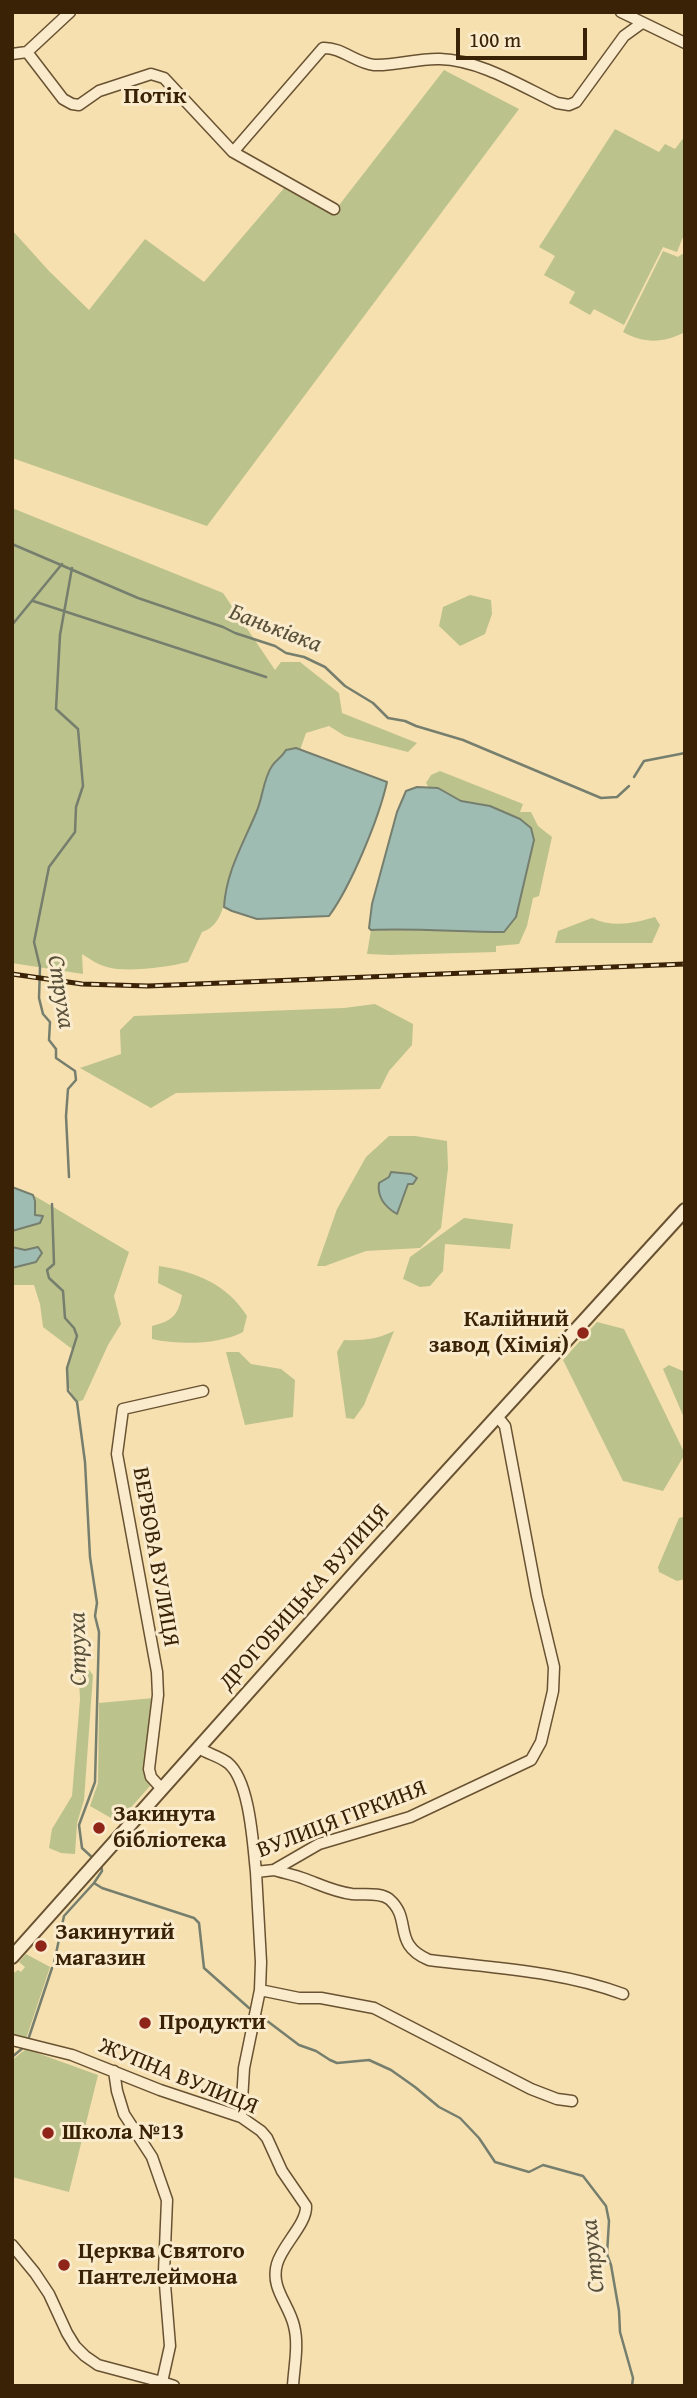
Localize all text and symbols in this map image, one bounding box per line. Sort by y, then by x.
scale bar [459,14,590,58]
text: 100 m [469,24,521,55]
district label: Потік [124,83,186,111]
water label: Баньківка [225,598,325,660]
water label: Струха [40,953,80,1031]
place label: Калійний завод (Хімія) [429,1306,569,1360]
marker: Калійний завод (Хімія) [575,1325,591,1341]
street label: ВЕРБОВА ВУЛИЦЯ [126,1465,184,1649]
street label: ДРОГОБИЦЬКА ВУЛИЦЯ [214,1499,396,1697]
water label: Струха [64,1612,94,1686]
street label: ВУЛИЦЯ ГІРКИНЯ [253,1775,431,1865]
place label: Закинута бібліотека [113,1801,227,1855]
marker: Закинута бібліотека [91,1820,107,1836]
place label: Закинутий магазин [55,1919,175,1973]
marker: Закинутий магазин [33,1938,49,1954]
place label: Продукти [159,2009,266,2037]
marker: Продукти [137,2015,153,2031]
street label: ЖУПНА ВУЛИЦЯ [94,2033,262,2121]
place label: Школа №13 [62,2119,184,2147]
marker: Школа №13 [40,2125,56,2141]
water label: Струха [576,2218,612,2294]
place label: Церква Святого Пантелеймона [78,2238,245,2292]
marker: Церква Святого Пантелеймона [56,2257,72,2273]

